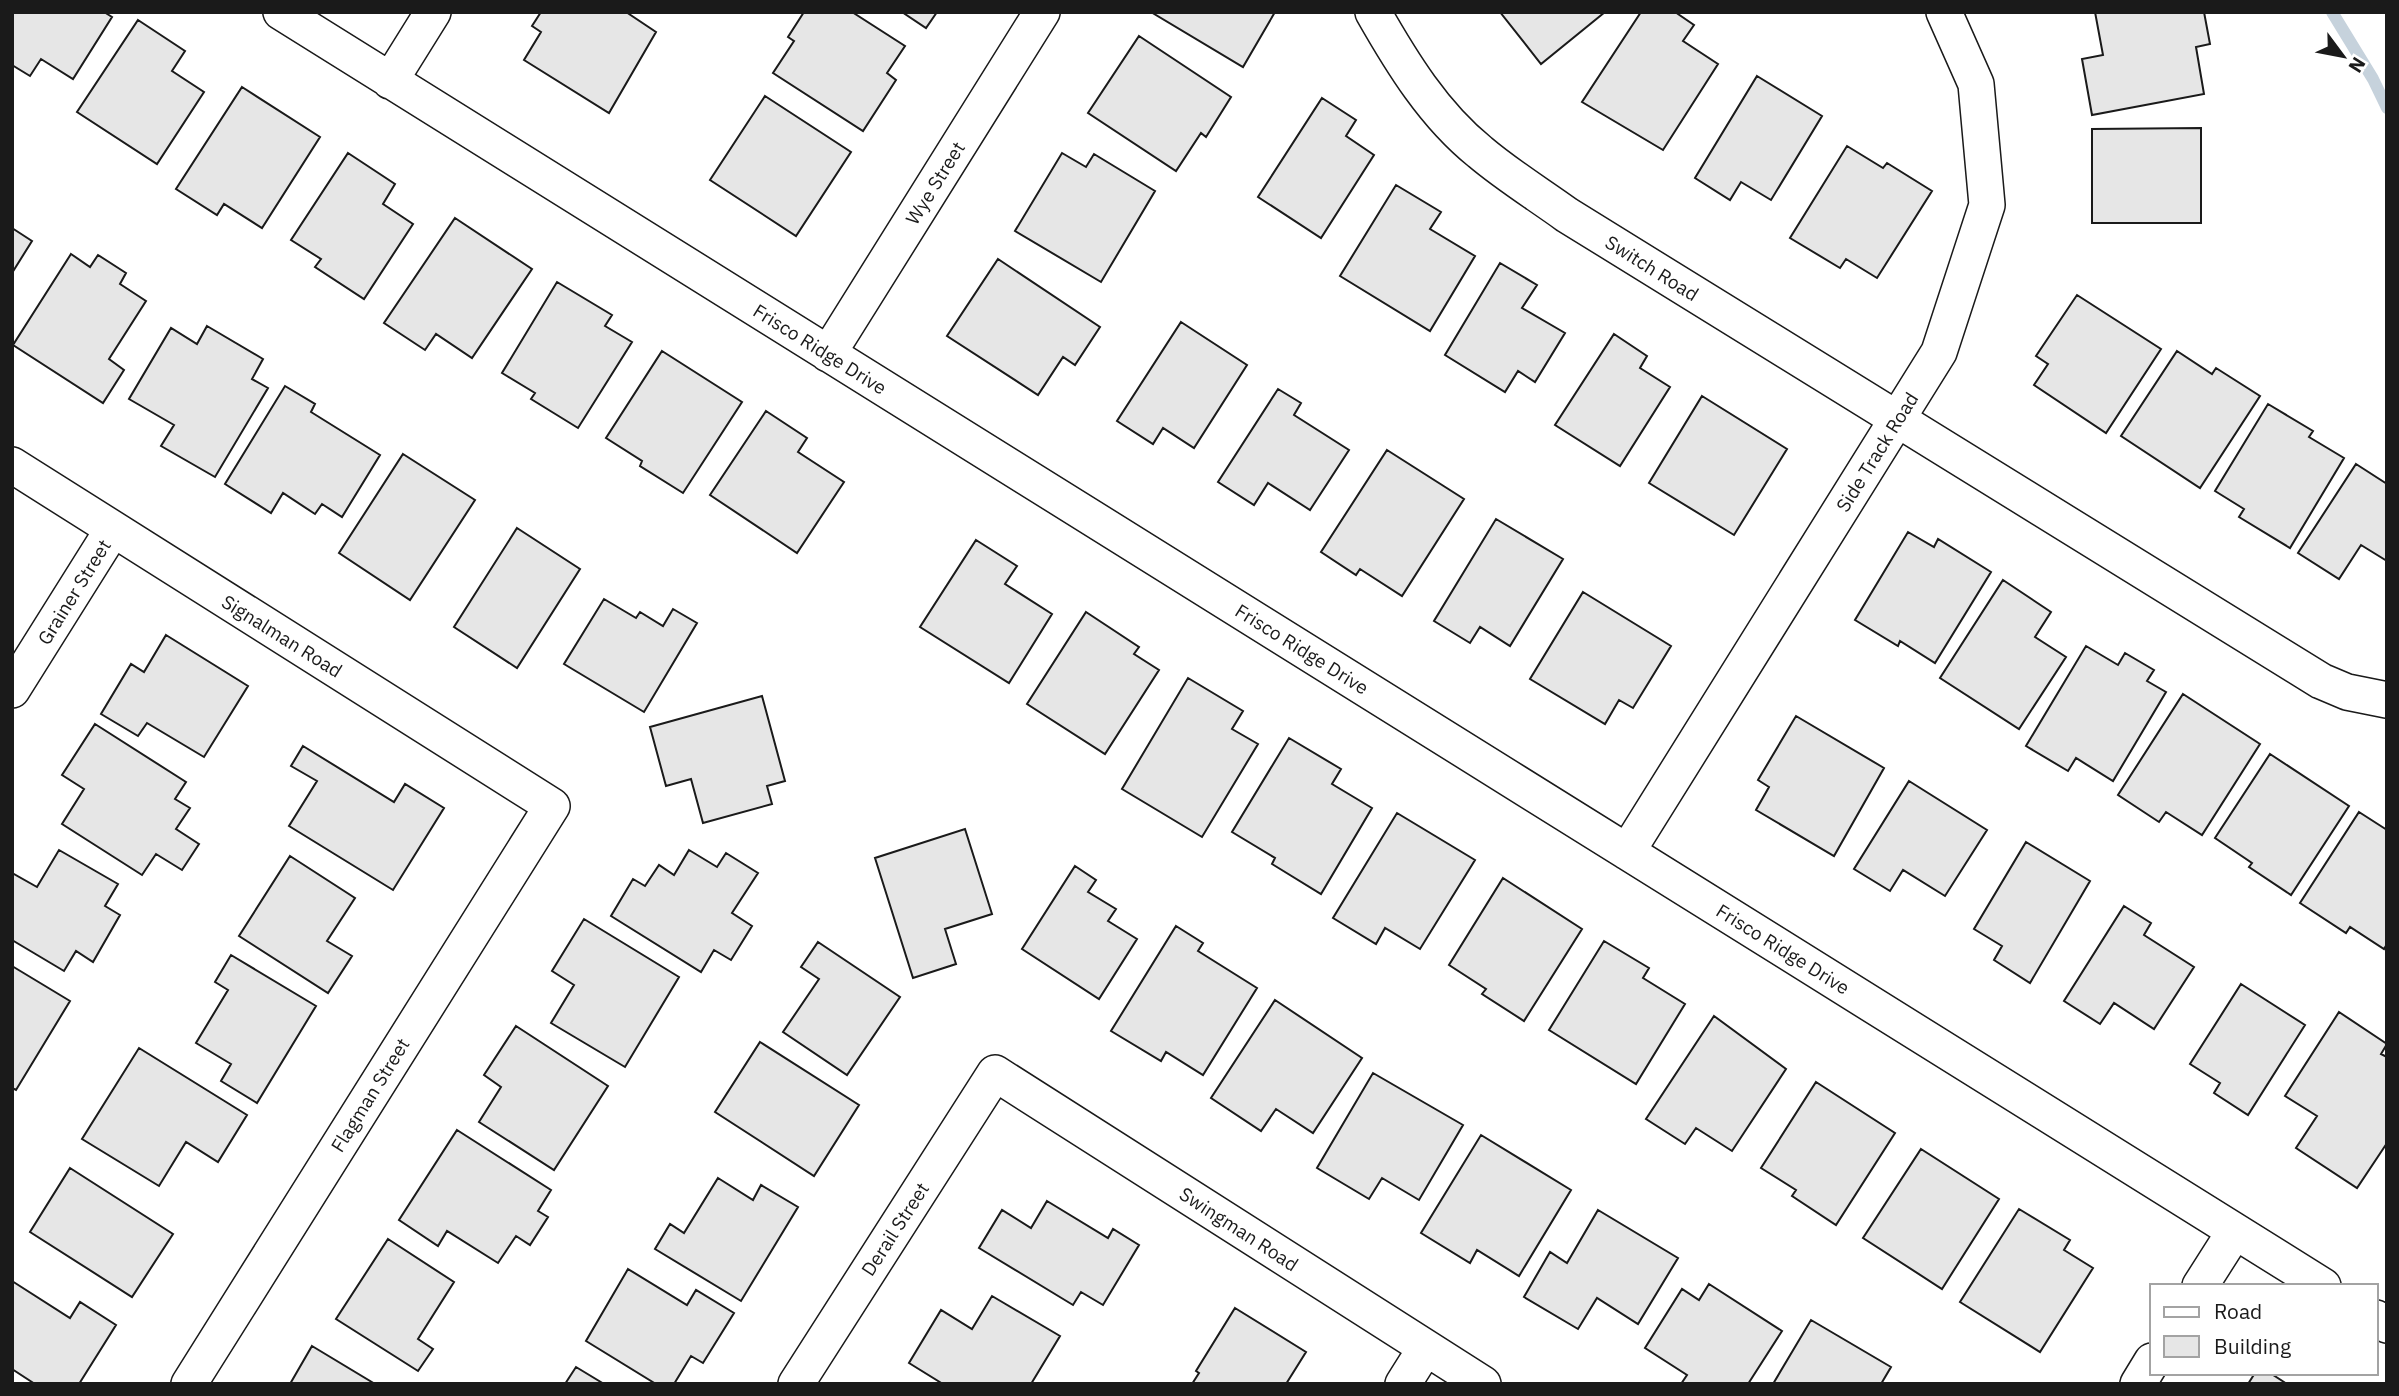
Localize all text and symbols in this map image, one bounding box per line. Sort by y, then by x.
north arrow [2308,21,2378,91]
text: N [2344,53,2371,77]
street label: Wye Street [900,137,970,229]
street label: Switch Road [1601,230,1703,306]
street label: Frisco Ridge Drive [749,298,891,400]
street label: Side Track Road [1831,388,1923,516]
street label: Grainer Street [32,535,116,649]
street label: Signalman Road [217,589,347,683]
street label: Frisco Ridge Drive [1231,598,1373,700]
street label: Frisco Ridge Drive [1712,898,1854,1000]
street label: Flagman Street [325,1033,415,1157]
street label: Derail Street [856,1178,934,1280]
street label: Swingman Road [1175,1182,1303,1276]
legend [2150,1284,2378,1375]
text: Road [2214,1297,2262,1325]
text: Building [2214,1332,2291,1360]

